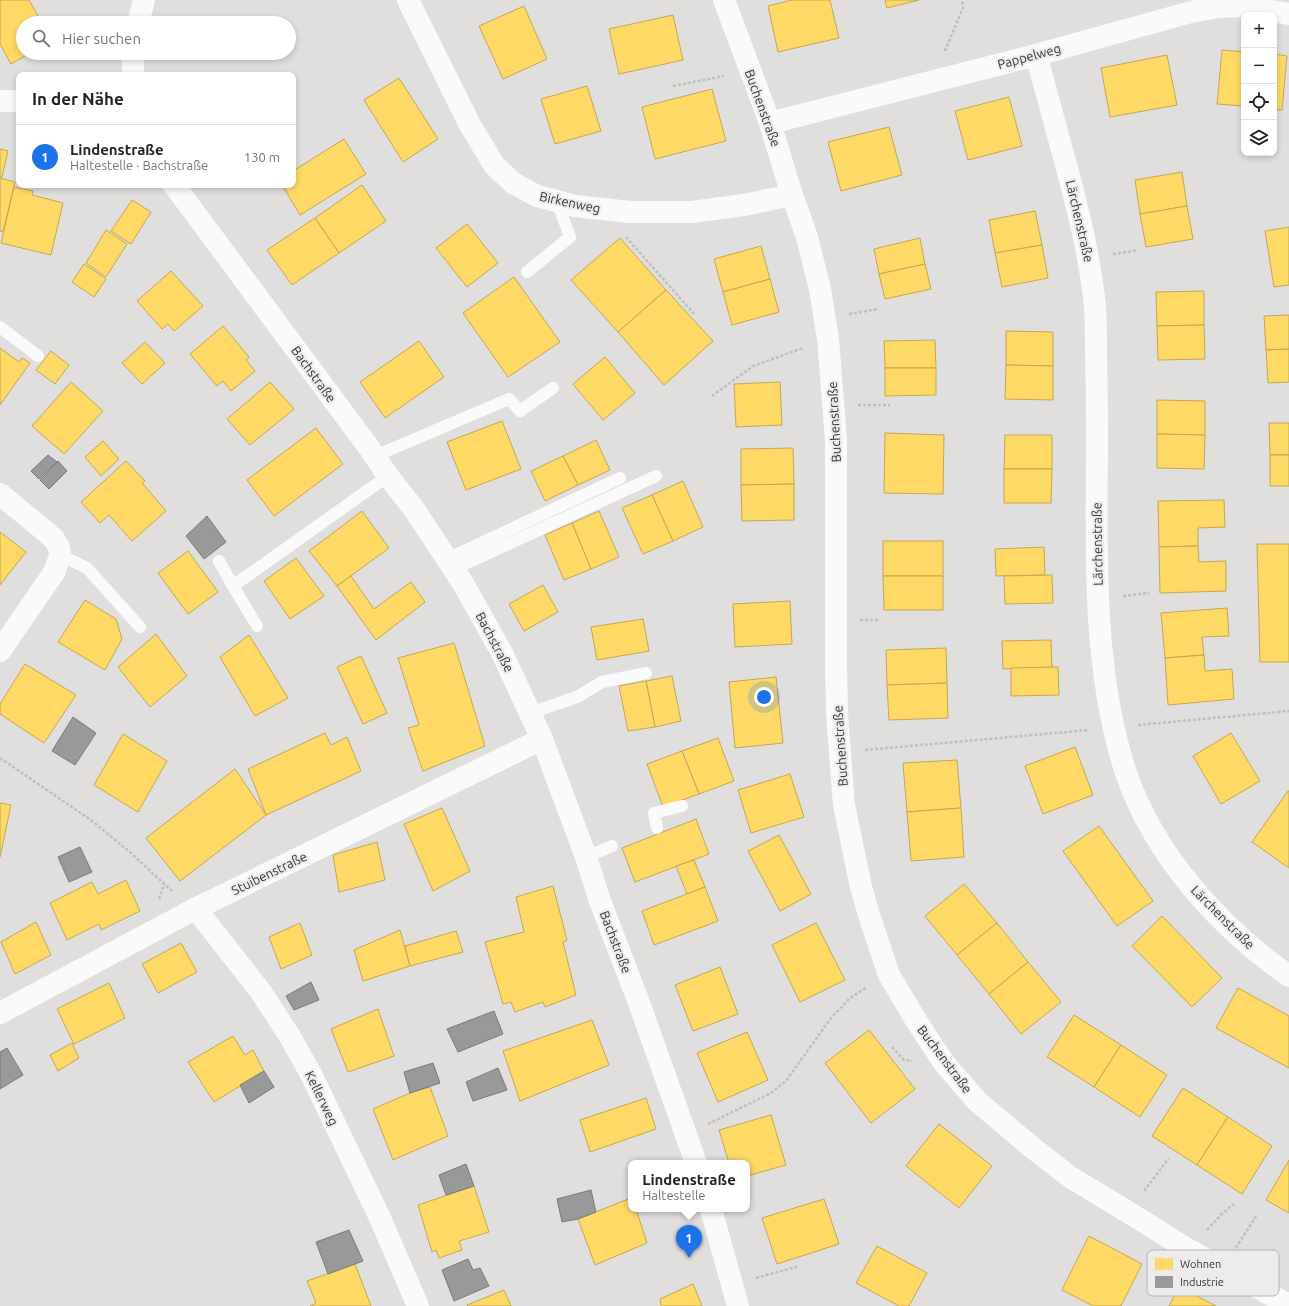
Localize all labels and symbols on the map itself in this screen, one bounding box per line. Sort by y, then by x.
street label: Pappelweg [996,41,1062,71]
street label: Buchenstraße [743,67,783,149]
street label: Lärchenstraße [1064,179,1096,263]
street label: Birkenweg [538,189,602,215]
street label: Bachstraße [289,343,339,405]
street label: Buchenstraße [825,381,843,463]
street label: Lärchenstraße [1089,502,1105,586]
street label: Bachstraße [473,610,517,674]
your location [754,687,774,707]
street label: Buchenstraße [830,705,850,787]
street label: Stuibenstraße [229,849,309,897]
street label: Lärchenstraße [1188,882,1258,952]
street label: Bachstraße [598,909,634,975]
street label: Buchenstraße [915,1022,975,1096]
street label: Kellerweg [303,1068,341,1128]
pin: 1 [676,1225,702,1258]
legend [1147,1250,1279,1296]
text: Wohnen [1180,1258,1221,1270]
text: Industrie [1180,1276,1224,1288]

